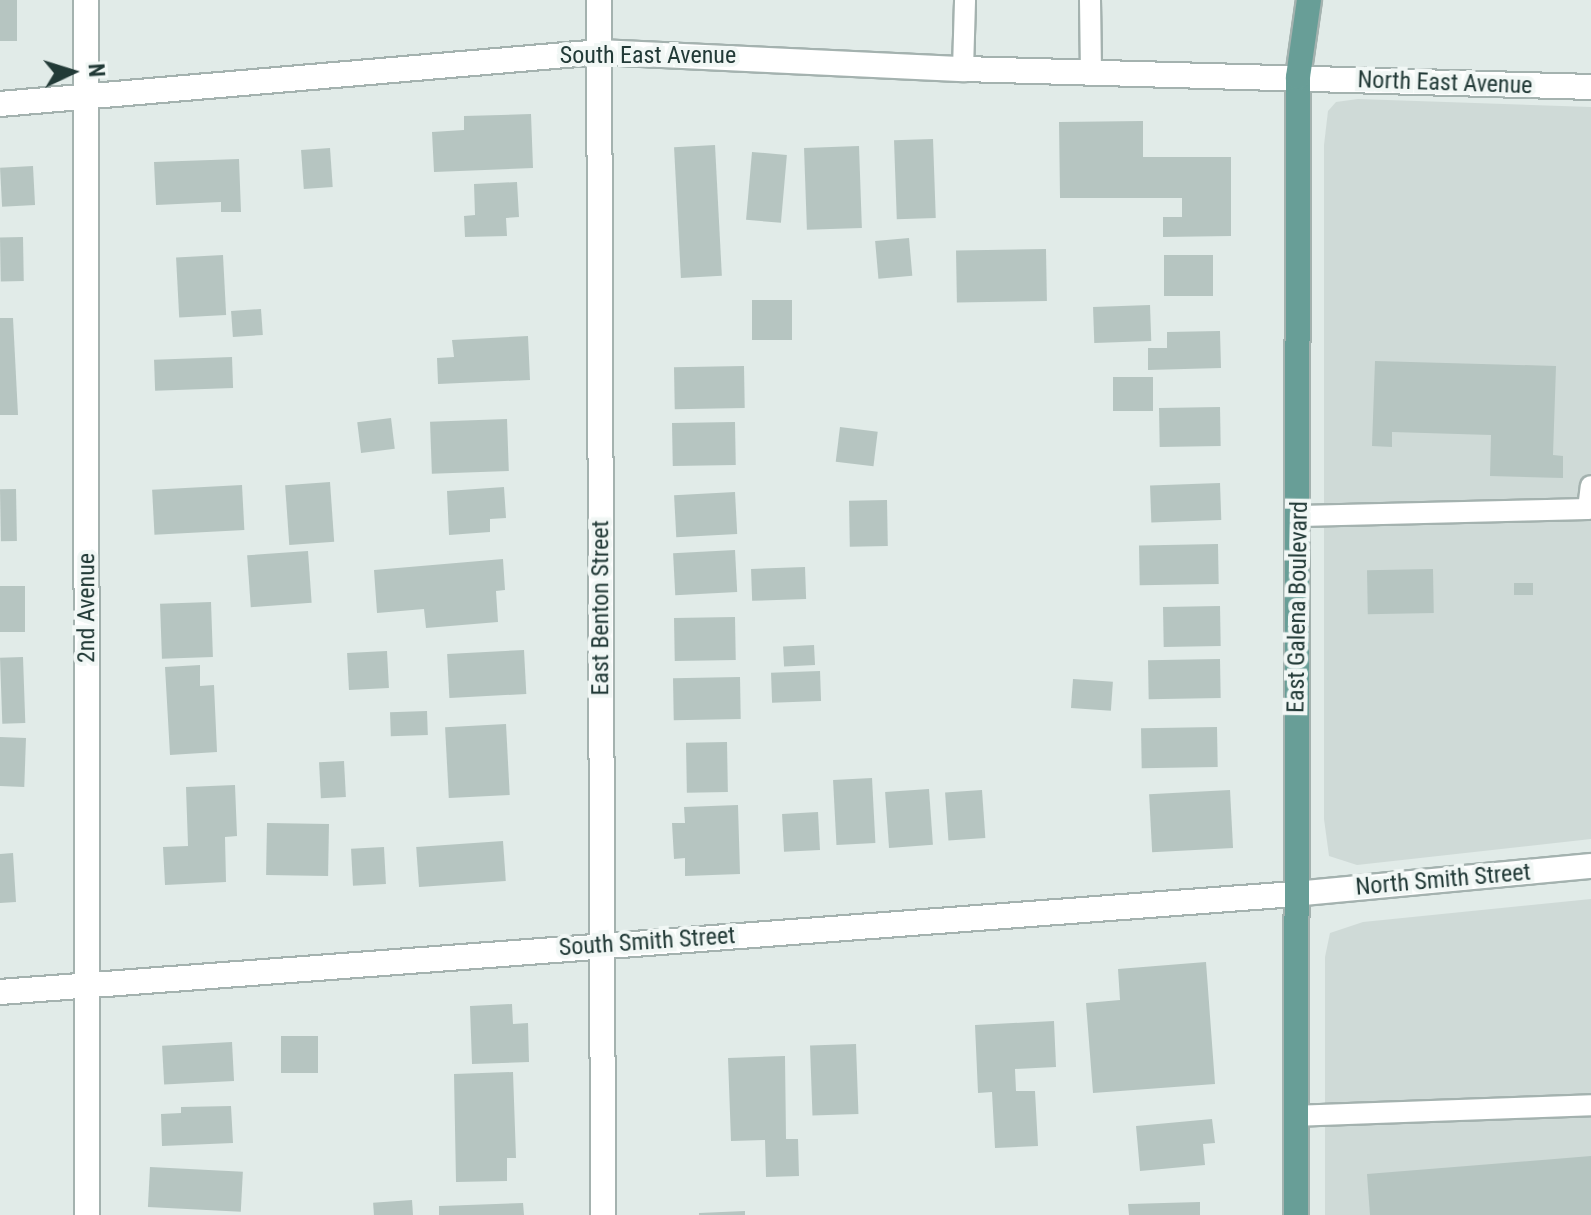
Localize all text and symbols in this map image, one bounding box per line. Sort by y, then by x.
north arrow [32,32,112,112]
street label: South East Avenue [560,42,736,70]
text: N [83,63,109,78]
street label: North East Avenue [1357,66,1533,100]
street label: East Galena Boulevard [1282,501,1314,713]
street label: East Benton Street [587,520,615,696]
street label: 2nd Avenue [73,553,101,663]
street label: North Smith Street [1354,858,1532,902]
street label: South Smith Street [558,921,736,963]

